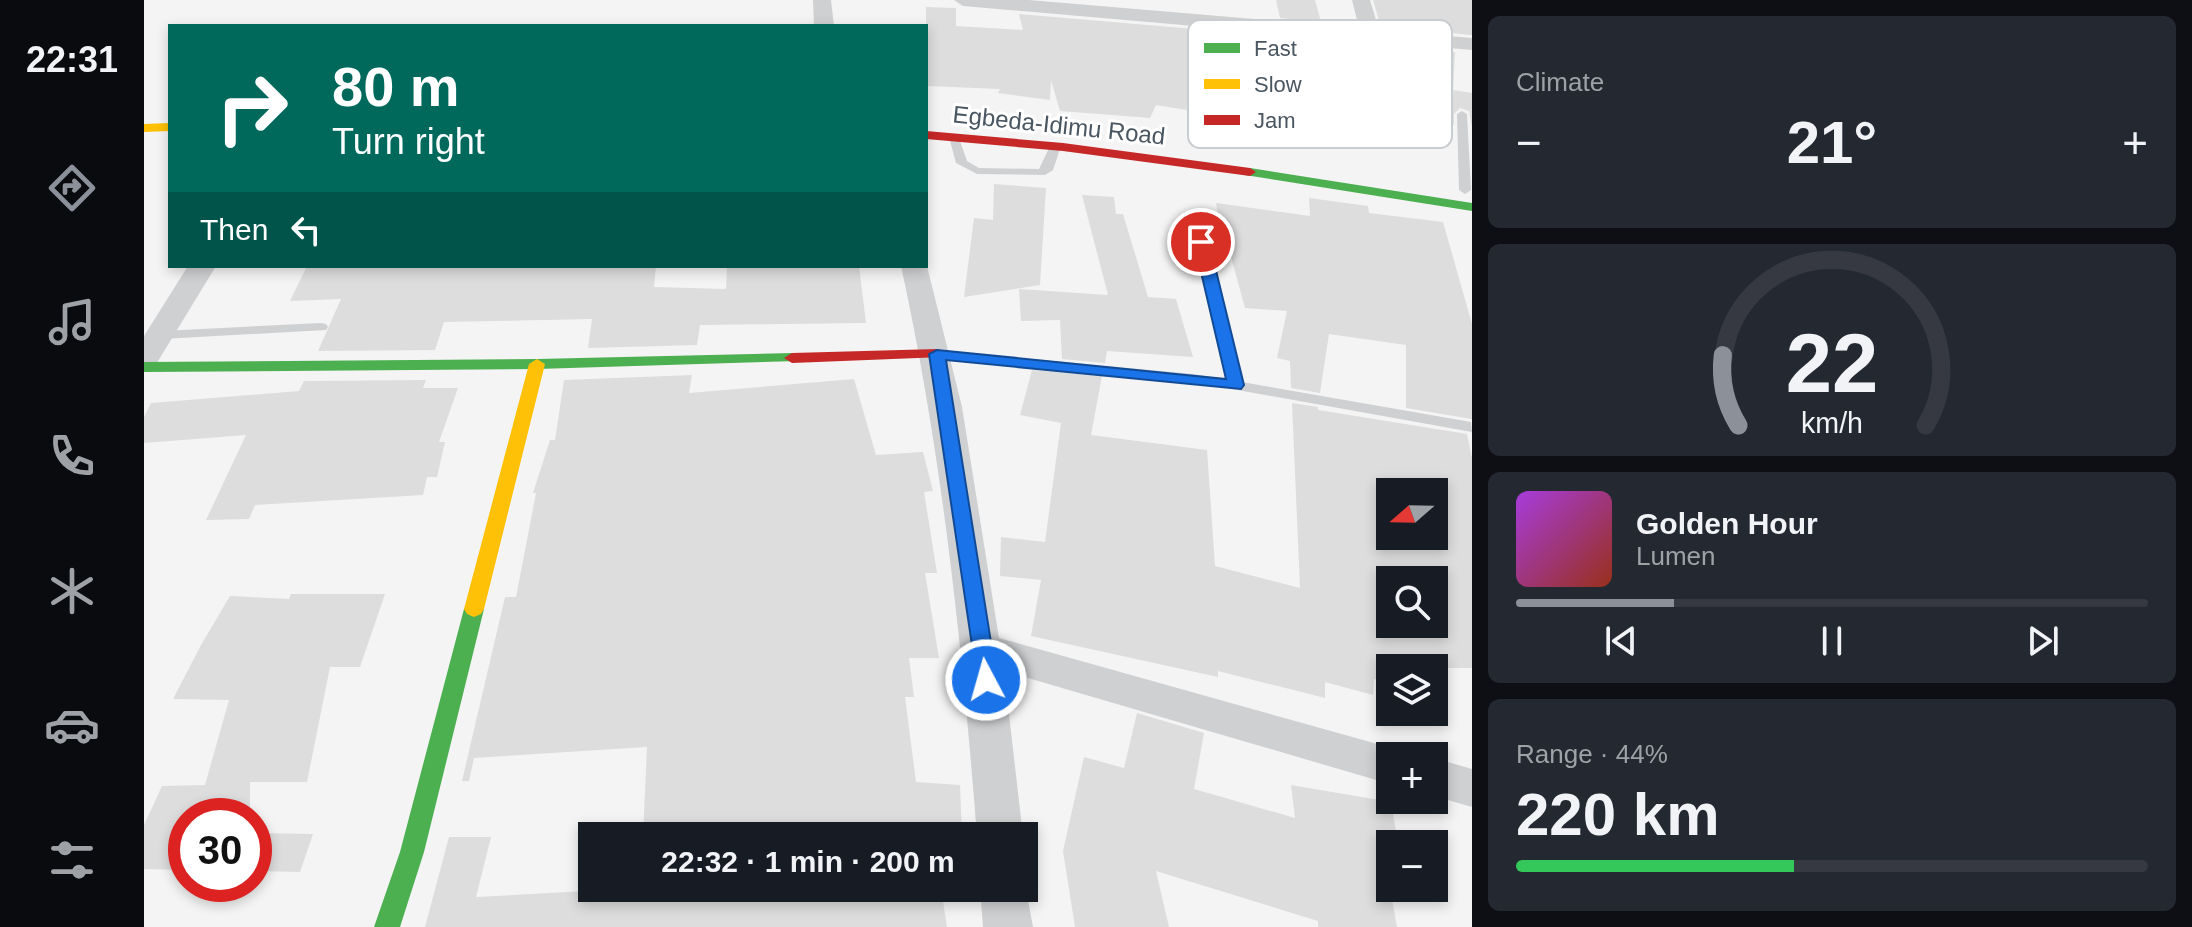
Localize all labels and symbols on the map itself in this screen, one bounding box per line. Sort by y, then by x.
legend [1188,20,1452,148]
text: Fast [1254,36,1297,61]
text: Slow [1254,72,1302,97]
street label: Egbeda-Idimu Road [951,100,1167,150]
text: Jam [1254,108,1296,133]
pin [1167,208,1235,276]
north arrow [1376,478,1448,550]
position arrow [944,638,1028,722]
speed limit sign: 30 [168,798,272,902]

